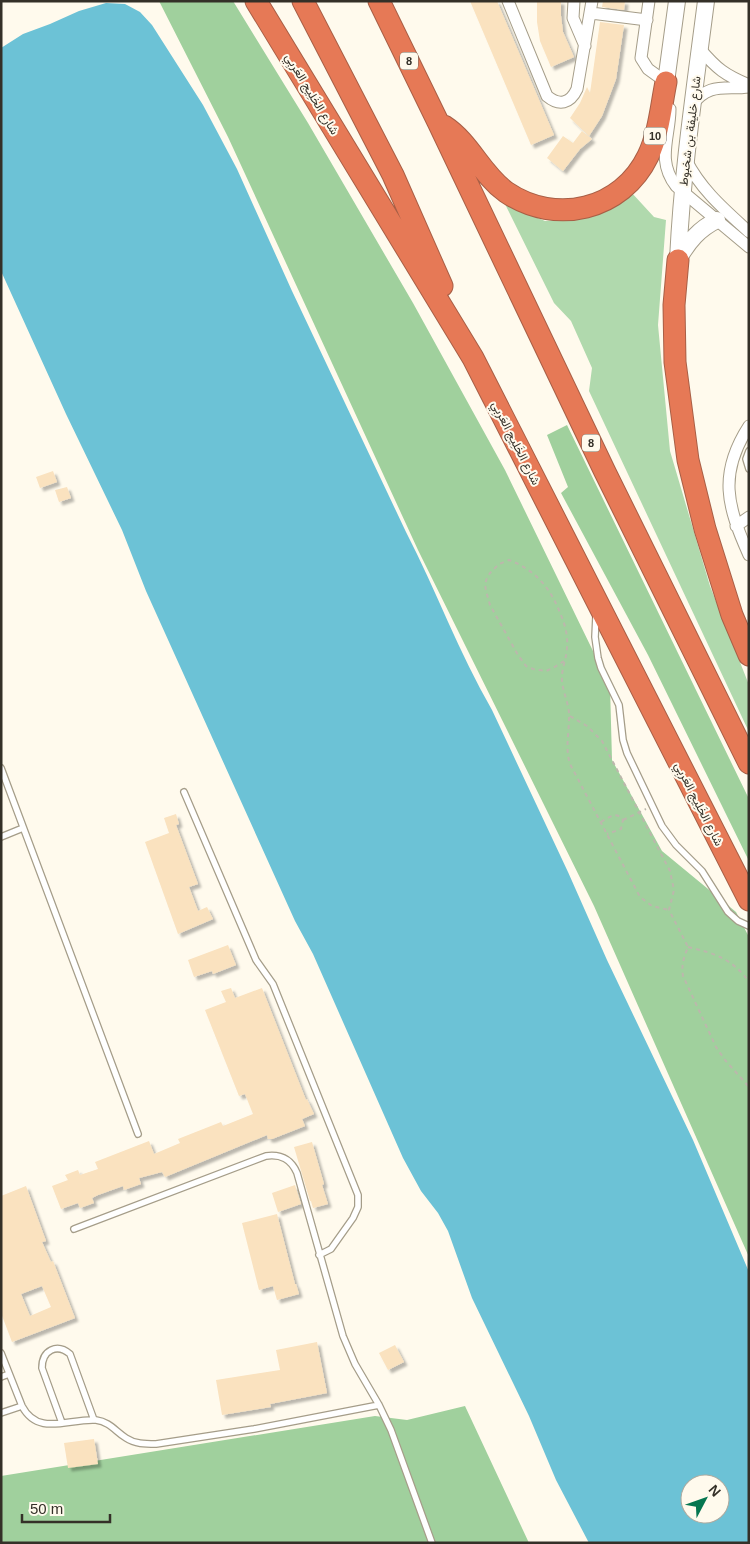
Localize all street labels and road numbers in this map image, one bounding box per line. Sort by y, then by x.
street label: شارع الخَلِيج العَربِي [280,51,342,139]
road number: 8 [400,52,418,70]
street label: شارع خليفة بن شخبوط [676,75,706,187]
road number: 10 [644,128,666,144]
street label: شارع الخَلِيج العَربِي [486,399,543,489]
road number: 8 [582,434,600,452]
street label: شارع الخَلِيج العَربِي [669,760,726,850]

